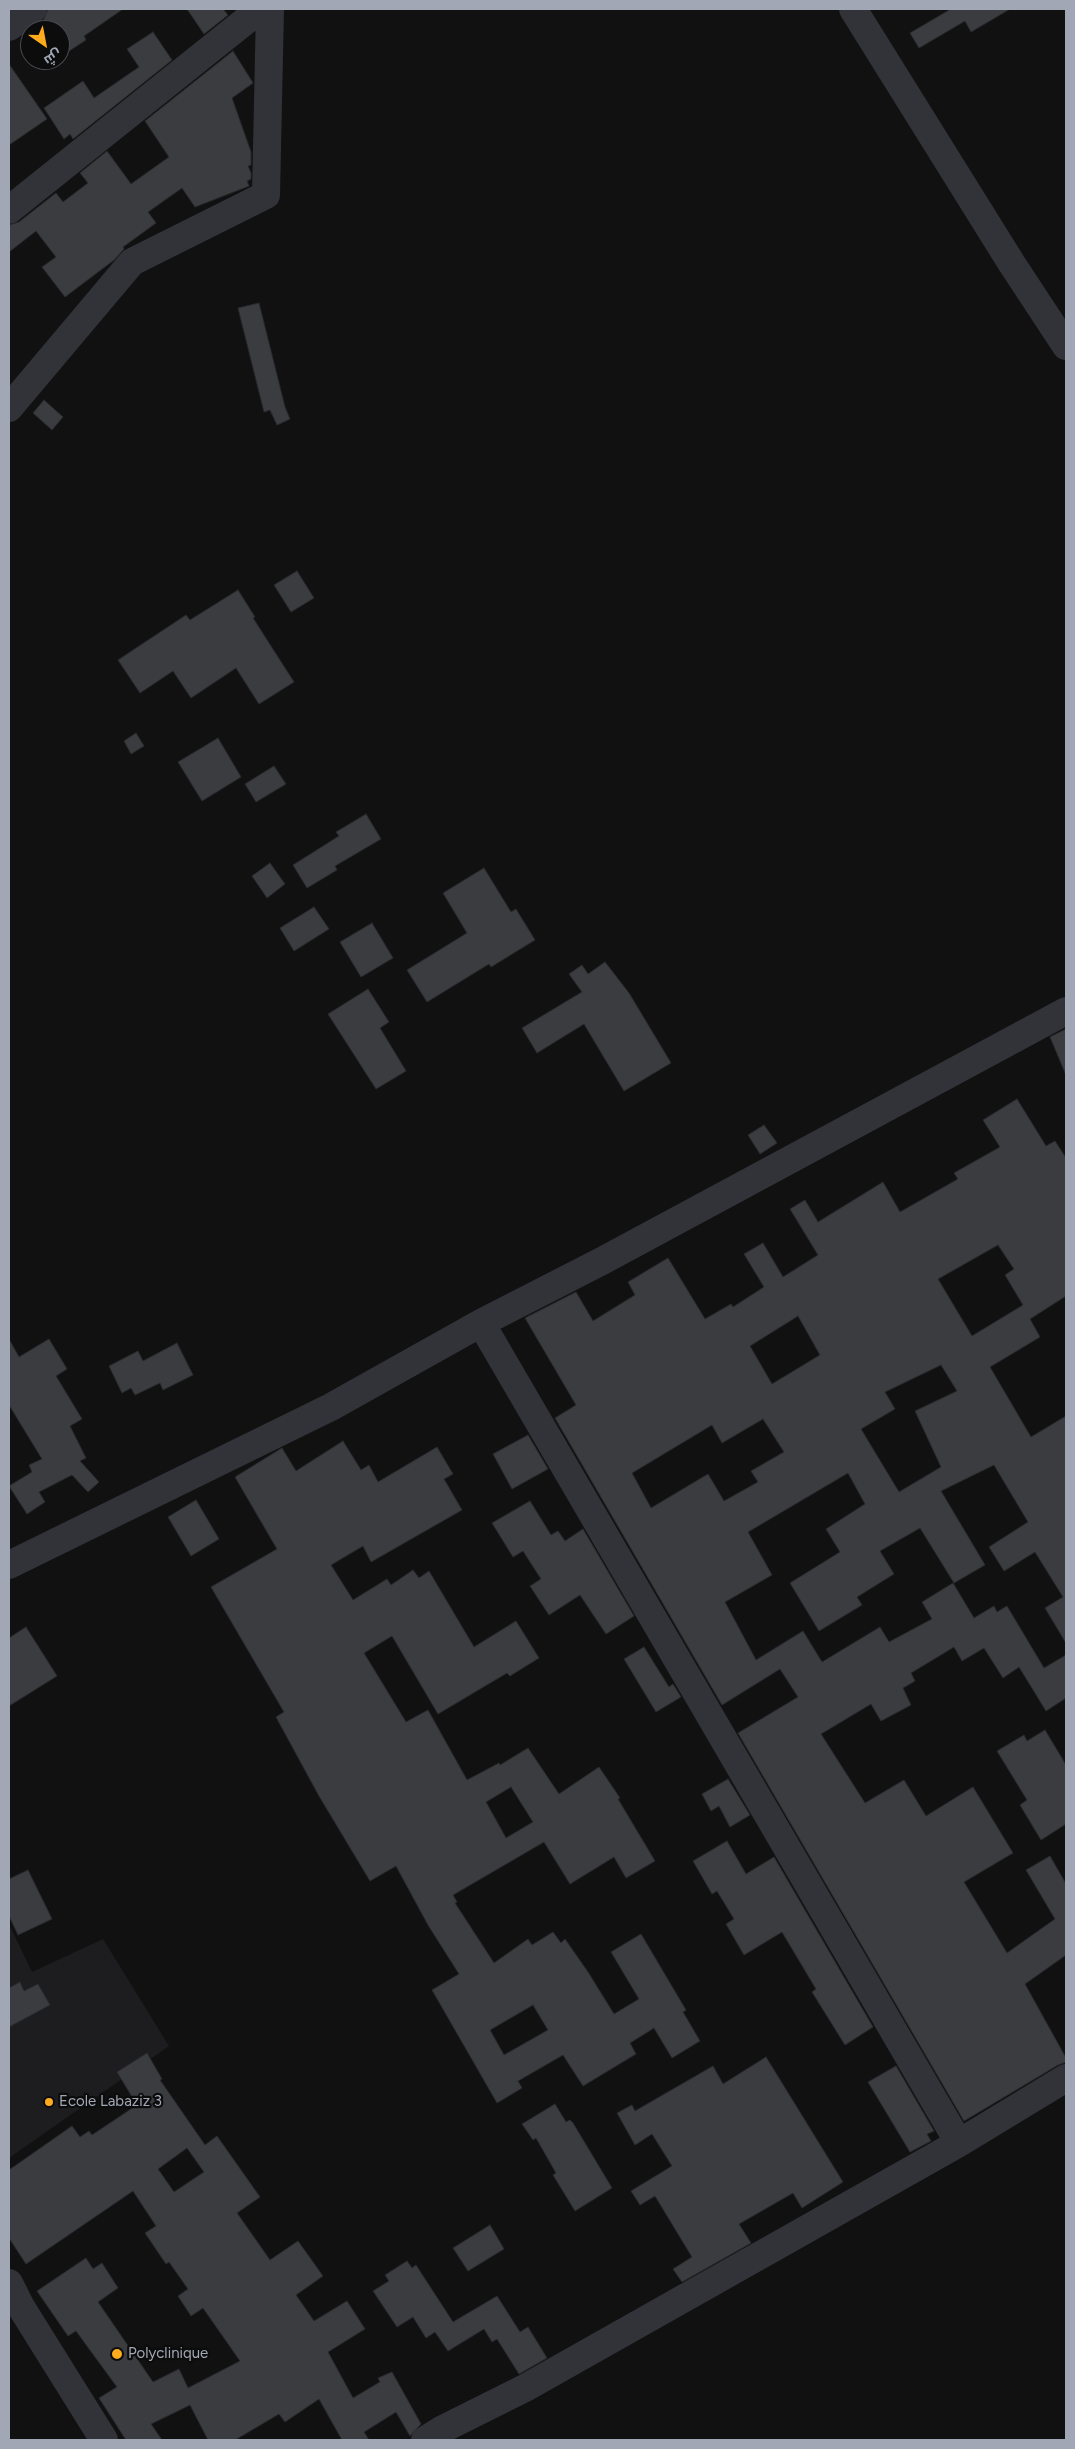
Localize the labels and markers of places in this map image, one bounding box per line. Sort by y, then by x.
place label: Ecole Labaziz 3 [59,2093,162,2111]
marker: Ecole Labaziz 3 [43,2096,55,2108]
place label: Polyclinique [128,2345,208,2363]
marker: Polyclinique [110,2347,124,2361]

